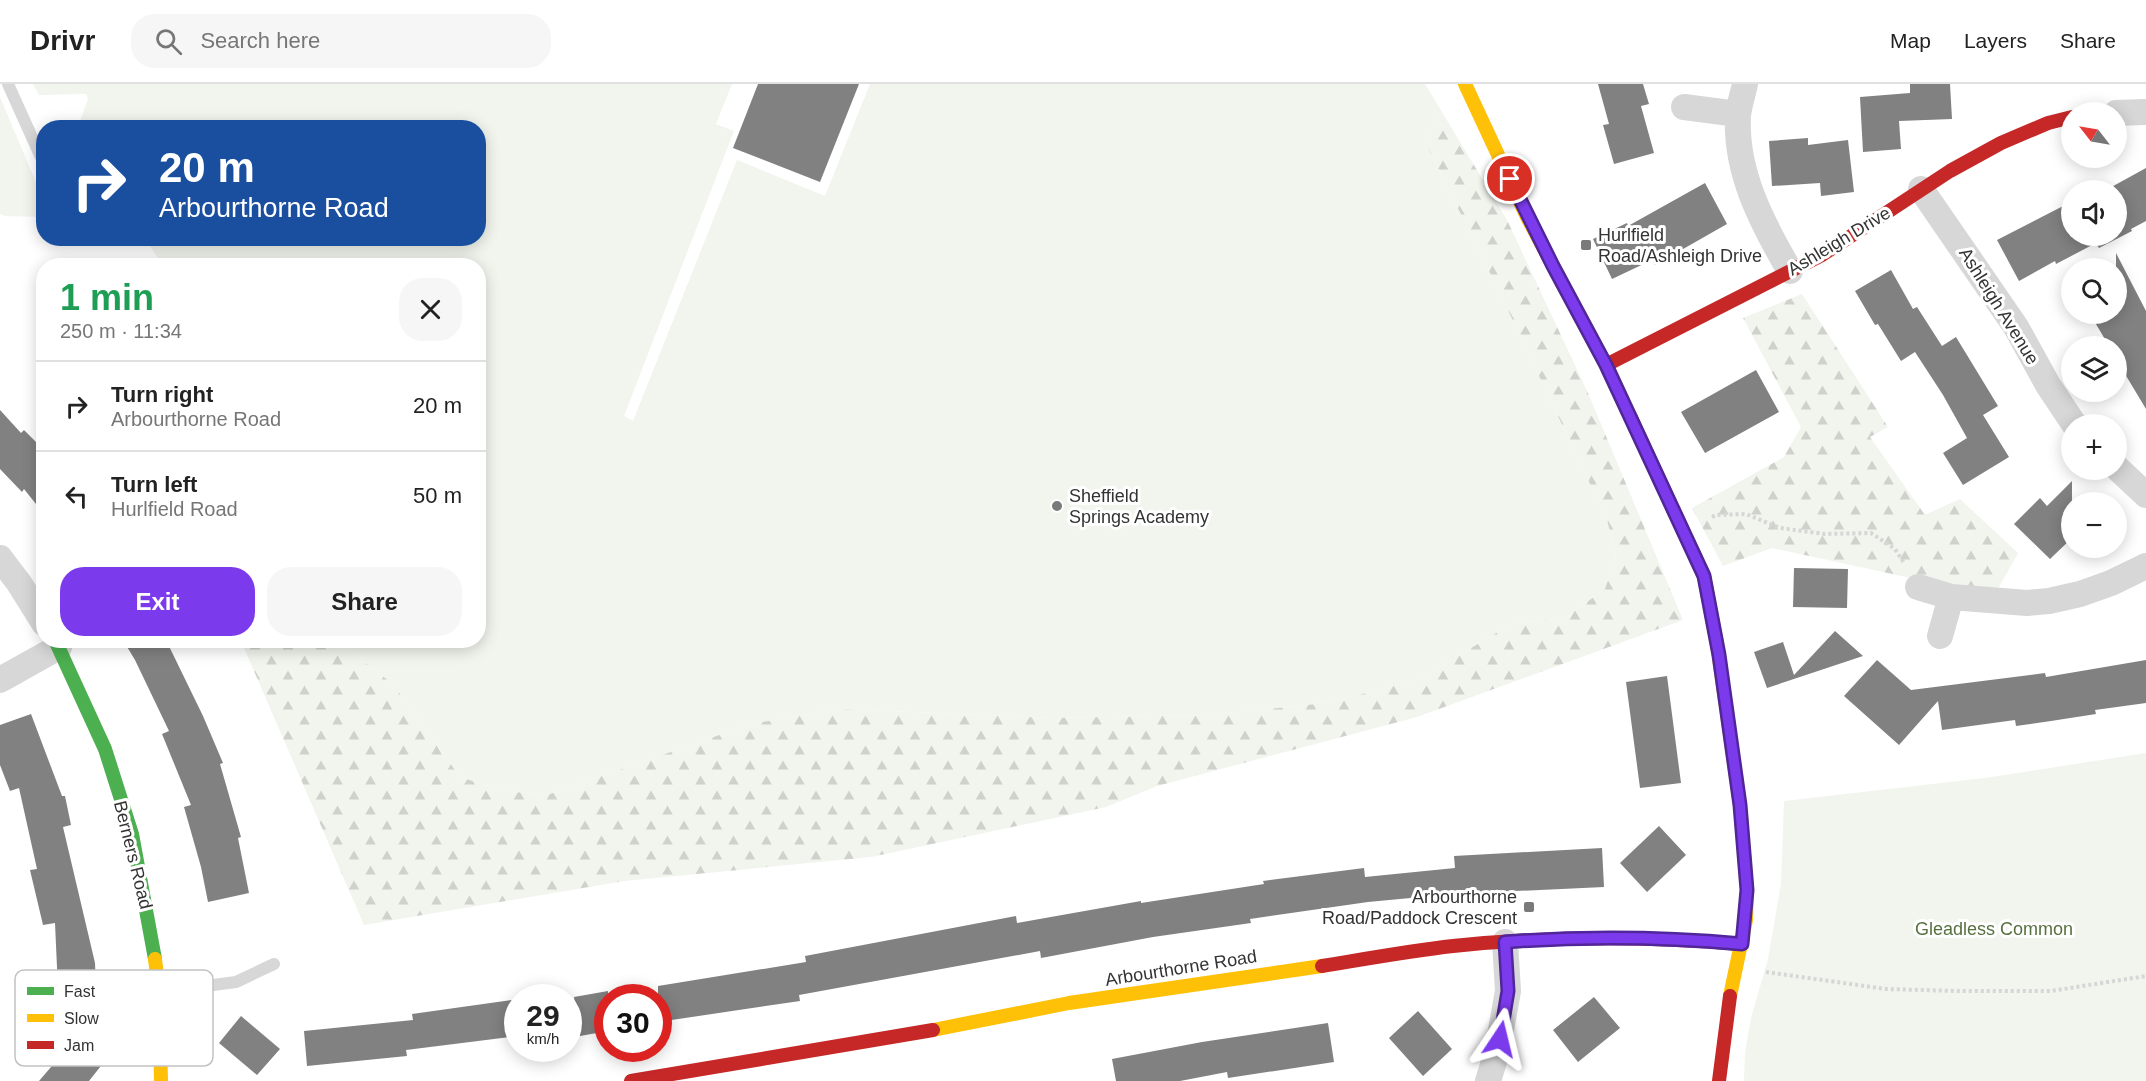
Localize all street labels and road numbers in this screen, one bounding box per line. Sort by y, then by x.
street label: Ashleigh Drive [1784,203,1894,279]
street label: Ashleigh Avenue [1955,244,2043,368]
street label: Berners Road [110,799,156,911]
street label: Arbourthorne Road [1104,946,1258,990]

